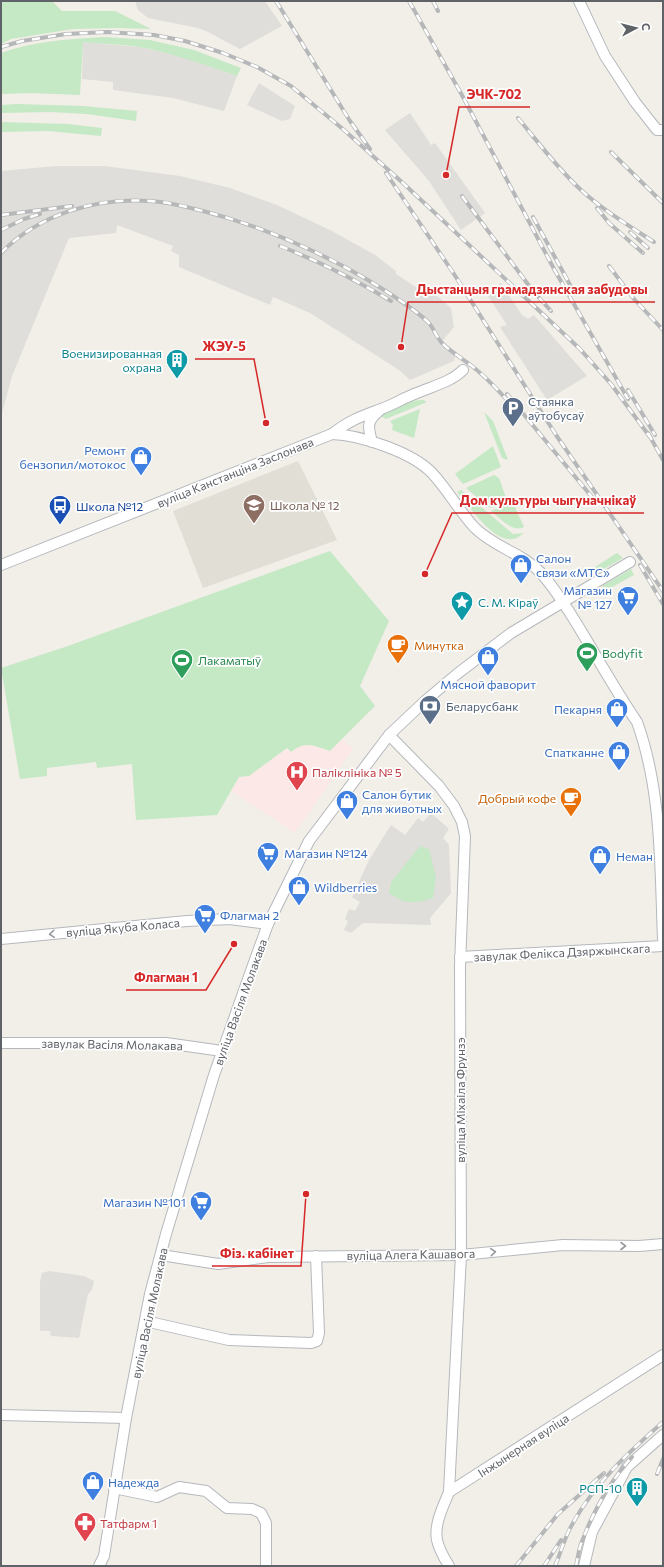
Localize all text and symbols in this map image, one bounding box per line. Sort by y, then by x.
north arrow [616,8,656,48]
text: С [640,22,653,32]
callout: ЭЧК-702 [459,82,530,107]
text: ЭЧК-702 [467,86,521,102]
callout: Дыстанцыя грамадзянская забудовы [408,277,655,302]
text: Дыстанцыя грамадзянская забудовы [416,281,648,297]
callout: ЖЭУ-5 [195,334,254,359]
text: ЖЭУ-5 [202,338,246,354]
place label: Военизированная охрана [61,346,162,374]
building icon: Военизированная охрана [164,347,190,380]
place label: Стаянка аўтобусаў [528,394,584,422]
parking icon: Стаянка аўтобусаў [500,395,526,428]
street label: вуліца Канстанціна Заслонава [155,434,315,510]
place label: Ремонт бензопил/мотокос [19,443,126,471]
shop icon: Ремонт бензопил/мотокос [128,444,154,477]
callout: Дом культуры чыгуначнікаў [452,488,644,513]
school or university icon: Школа № 12 [241,492,267,525]
text: Дом культуры чыгуначнікаў [460,492,636,508]
bus stop icon: Школа №12 [47,493,73,526]
place label: Школа № 12 [270,498,340,512]
place label: Школа №12 [76,499,143,513]
place label: Салон связи «МТС» [536,551,610,579]
shop icon: Салон связи «МТС» [508,552,534,585]
place label: Магазин № 127 [563,583,612,611]
supermarket icon: Магазин № 127 [615,584,641,617]
place icon: С. М. Кіраў [449,589,475,622]
place label: С. М. Кіраў [478,595,538,609]
cafe icon: Минутка [385,632,411,665]
place label: Минутка [414,638,464,652]
sports icon: Bodyfit [574,640,600,673]
shop icon: Мясной фаворит [475,644,501,677]
place label: Bodyfit [602,646,643,660]
sports icon: Лакаматыў [169,647,195,680]
place label: Лакаматыў [198,653,261,667]
place label: Мясной фаворит [440,677,536,691]
bank icon: Беларусбанк [417,693,443,726]
shop icon: Пекарня [604,696,630,729]
place label: Беларусбанк [446,699,519,713]
place label: Пекарня [554,702,602,716]
shop icon: Спатканне [606,739,632,772]
place label: Спатканне [544,745,604,759]
hospital icon: Паліклініка № 5 [284,759,310,792]
place label: Паліклініка № 5 [312,765,402,779]
cafe icon: Добрый кофе [558,785,584,818]
place label: Салон бутик для животных [362,787,443,815]
shop icon: Салон бутик для животных [334,788,360,821]
place label: Добрый кофе [478,791,556,805]
supermarket icon: Магазин №124 [255,840,281,873]
shop icon: Неман [587,843,613,876]
place label: Магазин №124 [284,846,368,860]
place label: Неман [616,849,653,863]
shop icon: Wildberries [286,874,312,907]
place label: Wildberries [314,880,377,894]
supermarket icon: Флагман 2 [192,902,218,935]
place label: Флагман 2 [220,908,279,922]
street label: вуліца Якуба Коласа [66,915,180,939]
one-way arrow [49,929,55,938]
street label: вуліца Васіля Молакава [211,937,269,1067]
street label: завулак Фелікса Дзяржынскага [473,940,651,964]
callout: Флагман 1 [126,965,206,990]
text: Флагман 1 [134,969,198,985]
street label: завулак Васіля Молакава [41,1036,183,1052]
street label: вуліца Міхаіла Фрунзэ [453,1037,467,1163]
supermarket icon: Магазин №101 [188,1189,214,1222]
place label: Магазин №101 [103,1195,186,1209]
callout: Фіз. кабінет [212,1241,301,1266]
one-way arrow [620,1242,626,1250]
text: Фіз. кабінет [220,1245,295,1261]
street label: вуліца Васіля Молакава [128,1246,170,1380]
street label: вуліца Алега Кашавога [347,1246,475,1262]
one-way arrow [490,1247,496,1256]
street label: Інжынерная вуліца [475,1410,571,1480]
shop icon: Надежда [80,1469,106,1502]
place label: Надежда [108,1475,159,1489]
building icon: РСП-10 [624,1475,650,1508]
place label: РСП-10 [579,1481,622,1495]
pharmacy icon: Татфарм 1 [72,1510,98,1543]
place label: Татфарм 1 [100,1516,157,1530]

